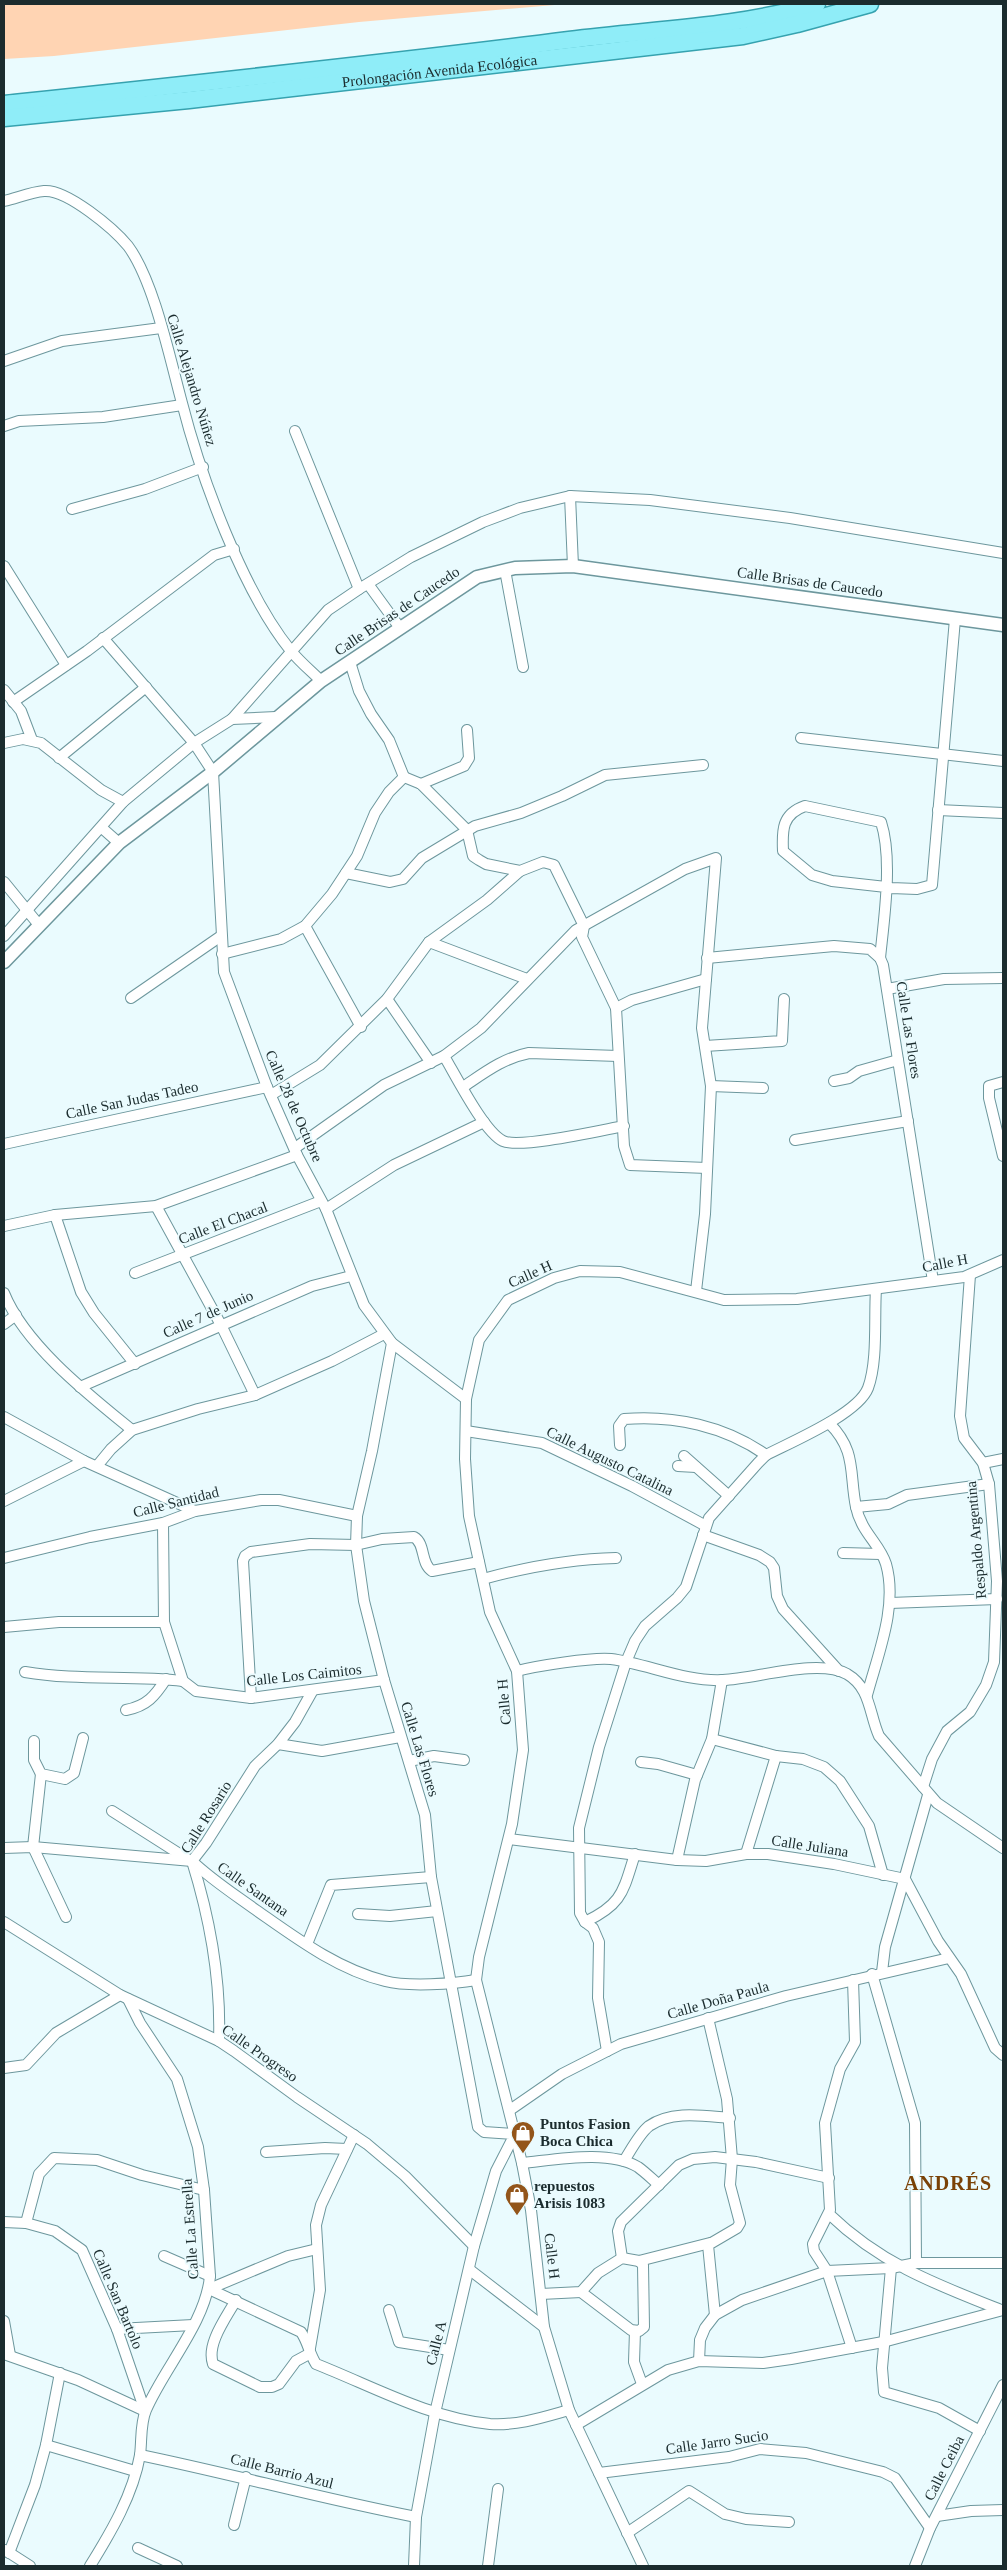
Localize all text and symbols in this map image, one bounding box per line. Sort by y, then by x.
street label: Prolongación Avenida Ecológica [341,52,538,90]
street label: Calle Alejandro Núñez [164,312,220,448]
street label: Calle Brisas de Caucedo [332,563,462,659]
street label: Calle Brisas de Caucedo [736,564,884,600]
street label: Calle Las Flores [893,980,925,1080]
street label: Calle 28 de Octubre [262,1048,326,1165]
street label: Calle San Judas Tadeo [64,1078,200,1122]
street label: Calle El Chacal [176,1199,270,1247]
street label: Calle H [921,1251,969,1275]
street label: Calle H [506,1257,555,1291]
street label: Calle 7 de Junio [160,1287,256,1341]
street label: Calle Augusto Catalina [544,1423,676,1499]
street label: Respaldo Argentina [963,1480,989,1600]
street label: Calle Santidad [131,1483,221,1520]
street label: Calle Los Caimitos [246,1661,363,1689]
street label: Calle H [494,1678,514,1726]
street label: Calle Las Flores [398,1700,442,1798]
street label: Calle Rosario [177,1778,235,1856]
street label: Calle Juliana [770,1832,850,1860]
street label: Calle Santana [214,1859,292,1920]
street label: Calle Doña Paula [665,1978,771,2022]
street label: Calle Progreso [219,2021,301,2085]
place label: Puntos Fasion Boca Chica [540,2116,631,2149]
shop icon: Puntos Fasion Boca Chica [510,2120,536,2154]
district label: ANDRÉS [904,2172,992,2194]
street label: Calle La Estrella [178,2178,201,2280]
place label: repuestos Arisis 1083 [534,2178,605,2211]
shop icon: repuestos Arisis 1083 [504,2182,530,2216]
street label: Calle H [541,2232,563,2280]
street label: Calle San Bartolo [90,2247,146,2351]
street label: Calle A [423,2319,449,2367]
street label: Calle Jarro Sucio [665,2427,769,2457]
street label: Calle Ceiba [921,2433,967,2503]
street label: Calle Barrio Azul [229,2450,335,2492]

